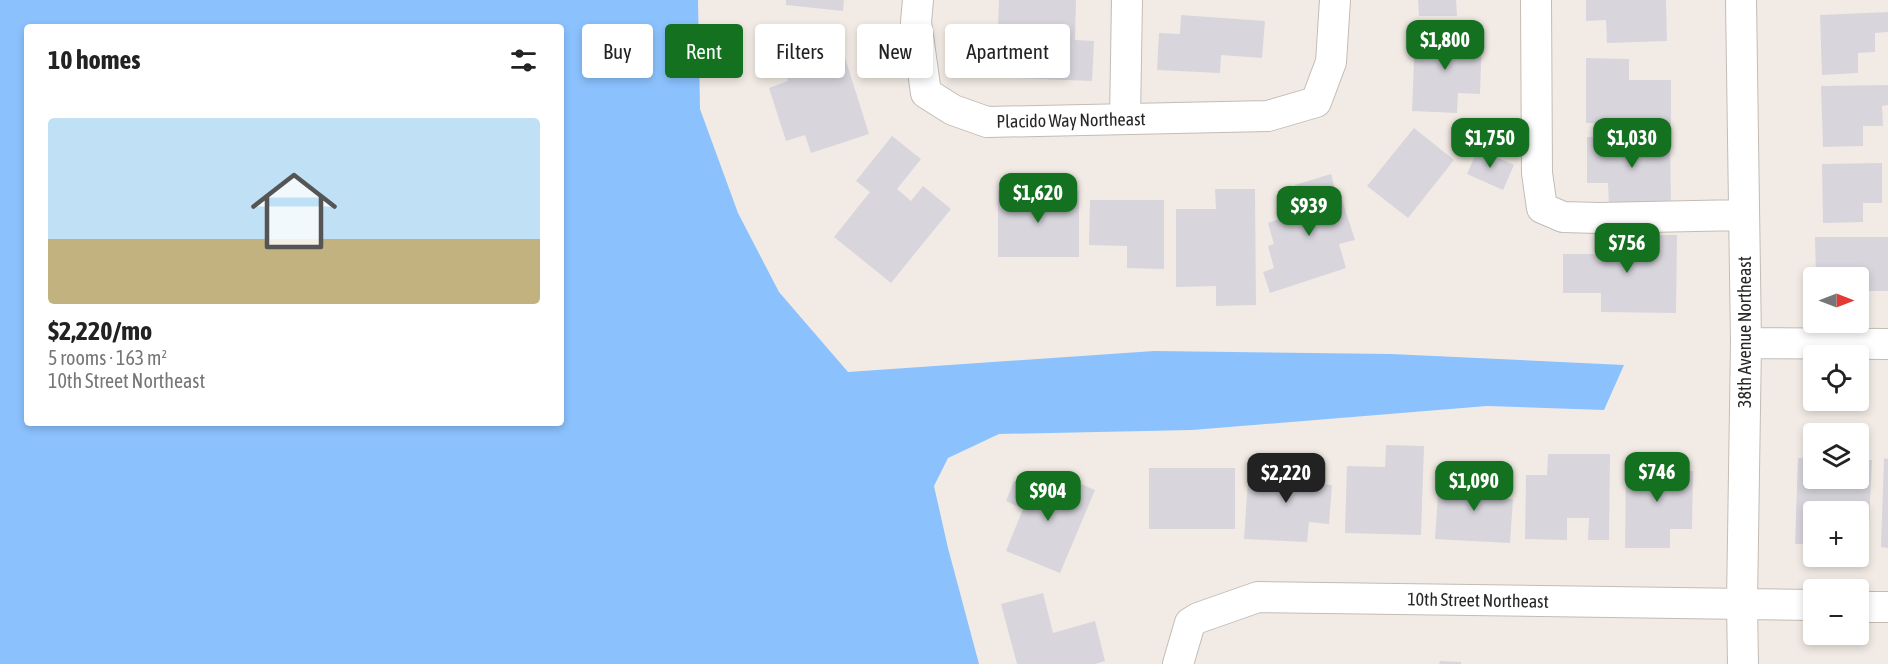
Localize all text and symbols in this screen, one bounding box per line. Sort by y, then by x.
pin: $1,800 [1396,20,1494,71]
chip: Buy [582,24,653,78]
chip: Rent [665,24,743,78]
chip: Filters [755,24,845,78]
chip: New [857,24,933,78]
chip: Apartment [945,24,1070,78]
text: $1,800 [1420,28,1470,51]
icon: filters [507,44,540,77]
text: 10 homes [48,45,141,75]
street label: Placido Way Northeast [996,108,1146,132]
pin: $1,750 [1441,118,1539,169]
pin: $1,030 [1583,118,1681,169]
text: $1,750 [1465,126,1515,149]
text: $1,030 [1607,126,1657,149]
icon: home [240,157,348,265]
pin: $1,620 [989,173,1087,224]
text: $1,620 [1013,181,1063,204]
pin: $939 [1273,186,1345,237]
text: $939 [1291,194,1327,217]
pin: $756 [1591,223,1663,274]
text: $756 [1609,231,1645,254]
street label: 38th Avenue Northeast [1734,256,1755,408]
north arrow [1803,267,1869,333]
map controls [1803,267,1869,645]
text: $2,220/mo [48,316,152,346]
button: locate [1803,345,1869,411]
text: 5 rooms · 163 m² [48,346,167,369]
text: 10th Street Northeast [48,369,205,392]
button: layers [1803,423,1869,489]
pin: $746 [1621,452,1693,503]
pin: $2,220 [1237,453,1335,504]
text: $746 [1639,460,1675,483]
text: $2,220 [1261,461,1311,484]
pin: $1,090 [1425,461,1523,512]
text: $1,090 [1449,469,1499,492]
pin: $904 [1012,471,1084,522]
text: $904 [1030,479,1066,502]
button: + [1803,501,1869,567]
button: − [1803,579,1869,645]
street label: 10th Street Northeast [1407,588,1549,612]

